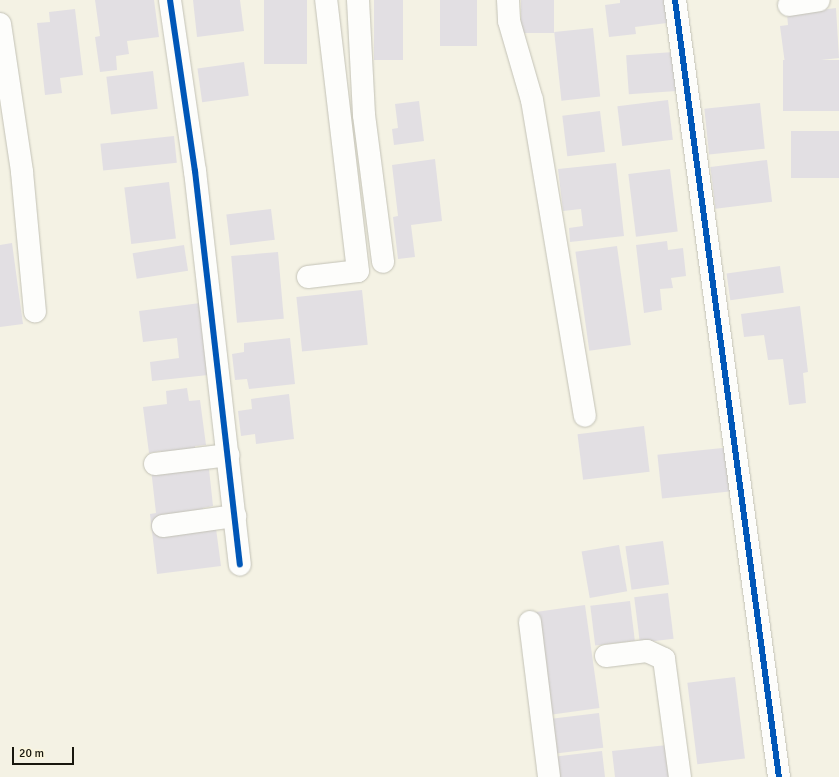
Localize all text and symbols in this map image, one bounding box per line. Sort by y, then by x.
scale bar [14,739,76,765]
text: 20 m [19,746,44,761]

